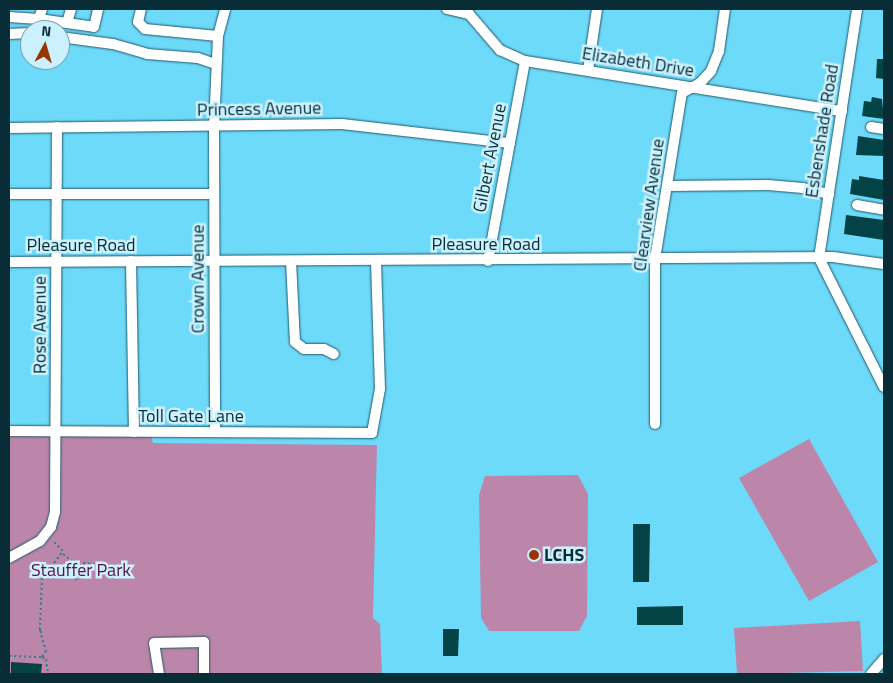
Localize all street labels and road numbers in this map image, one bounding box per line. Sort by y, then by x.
street label: Elizabeth Drive [580,42,696,82]
street label: Esbenshade Road [801,63,843,199]
street label: Princess Avenue [197,97,321,121]
street label: Gilbert Avenue [469,102,511,214]
street label: Clearview Avenue [629,137,669,273]
street label: Crown Avenue [187,225,209,333]
street label: Pleasure Road [432,233,540,255]
street label: Pleasure Road [27,234,135,256]
street label: Rose Avenue [29,276,51,374]
street label: Toll Gate Lane [138,405,244,427]

